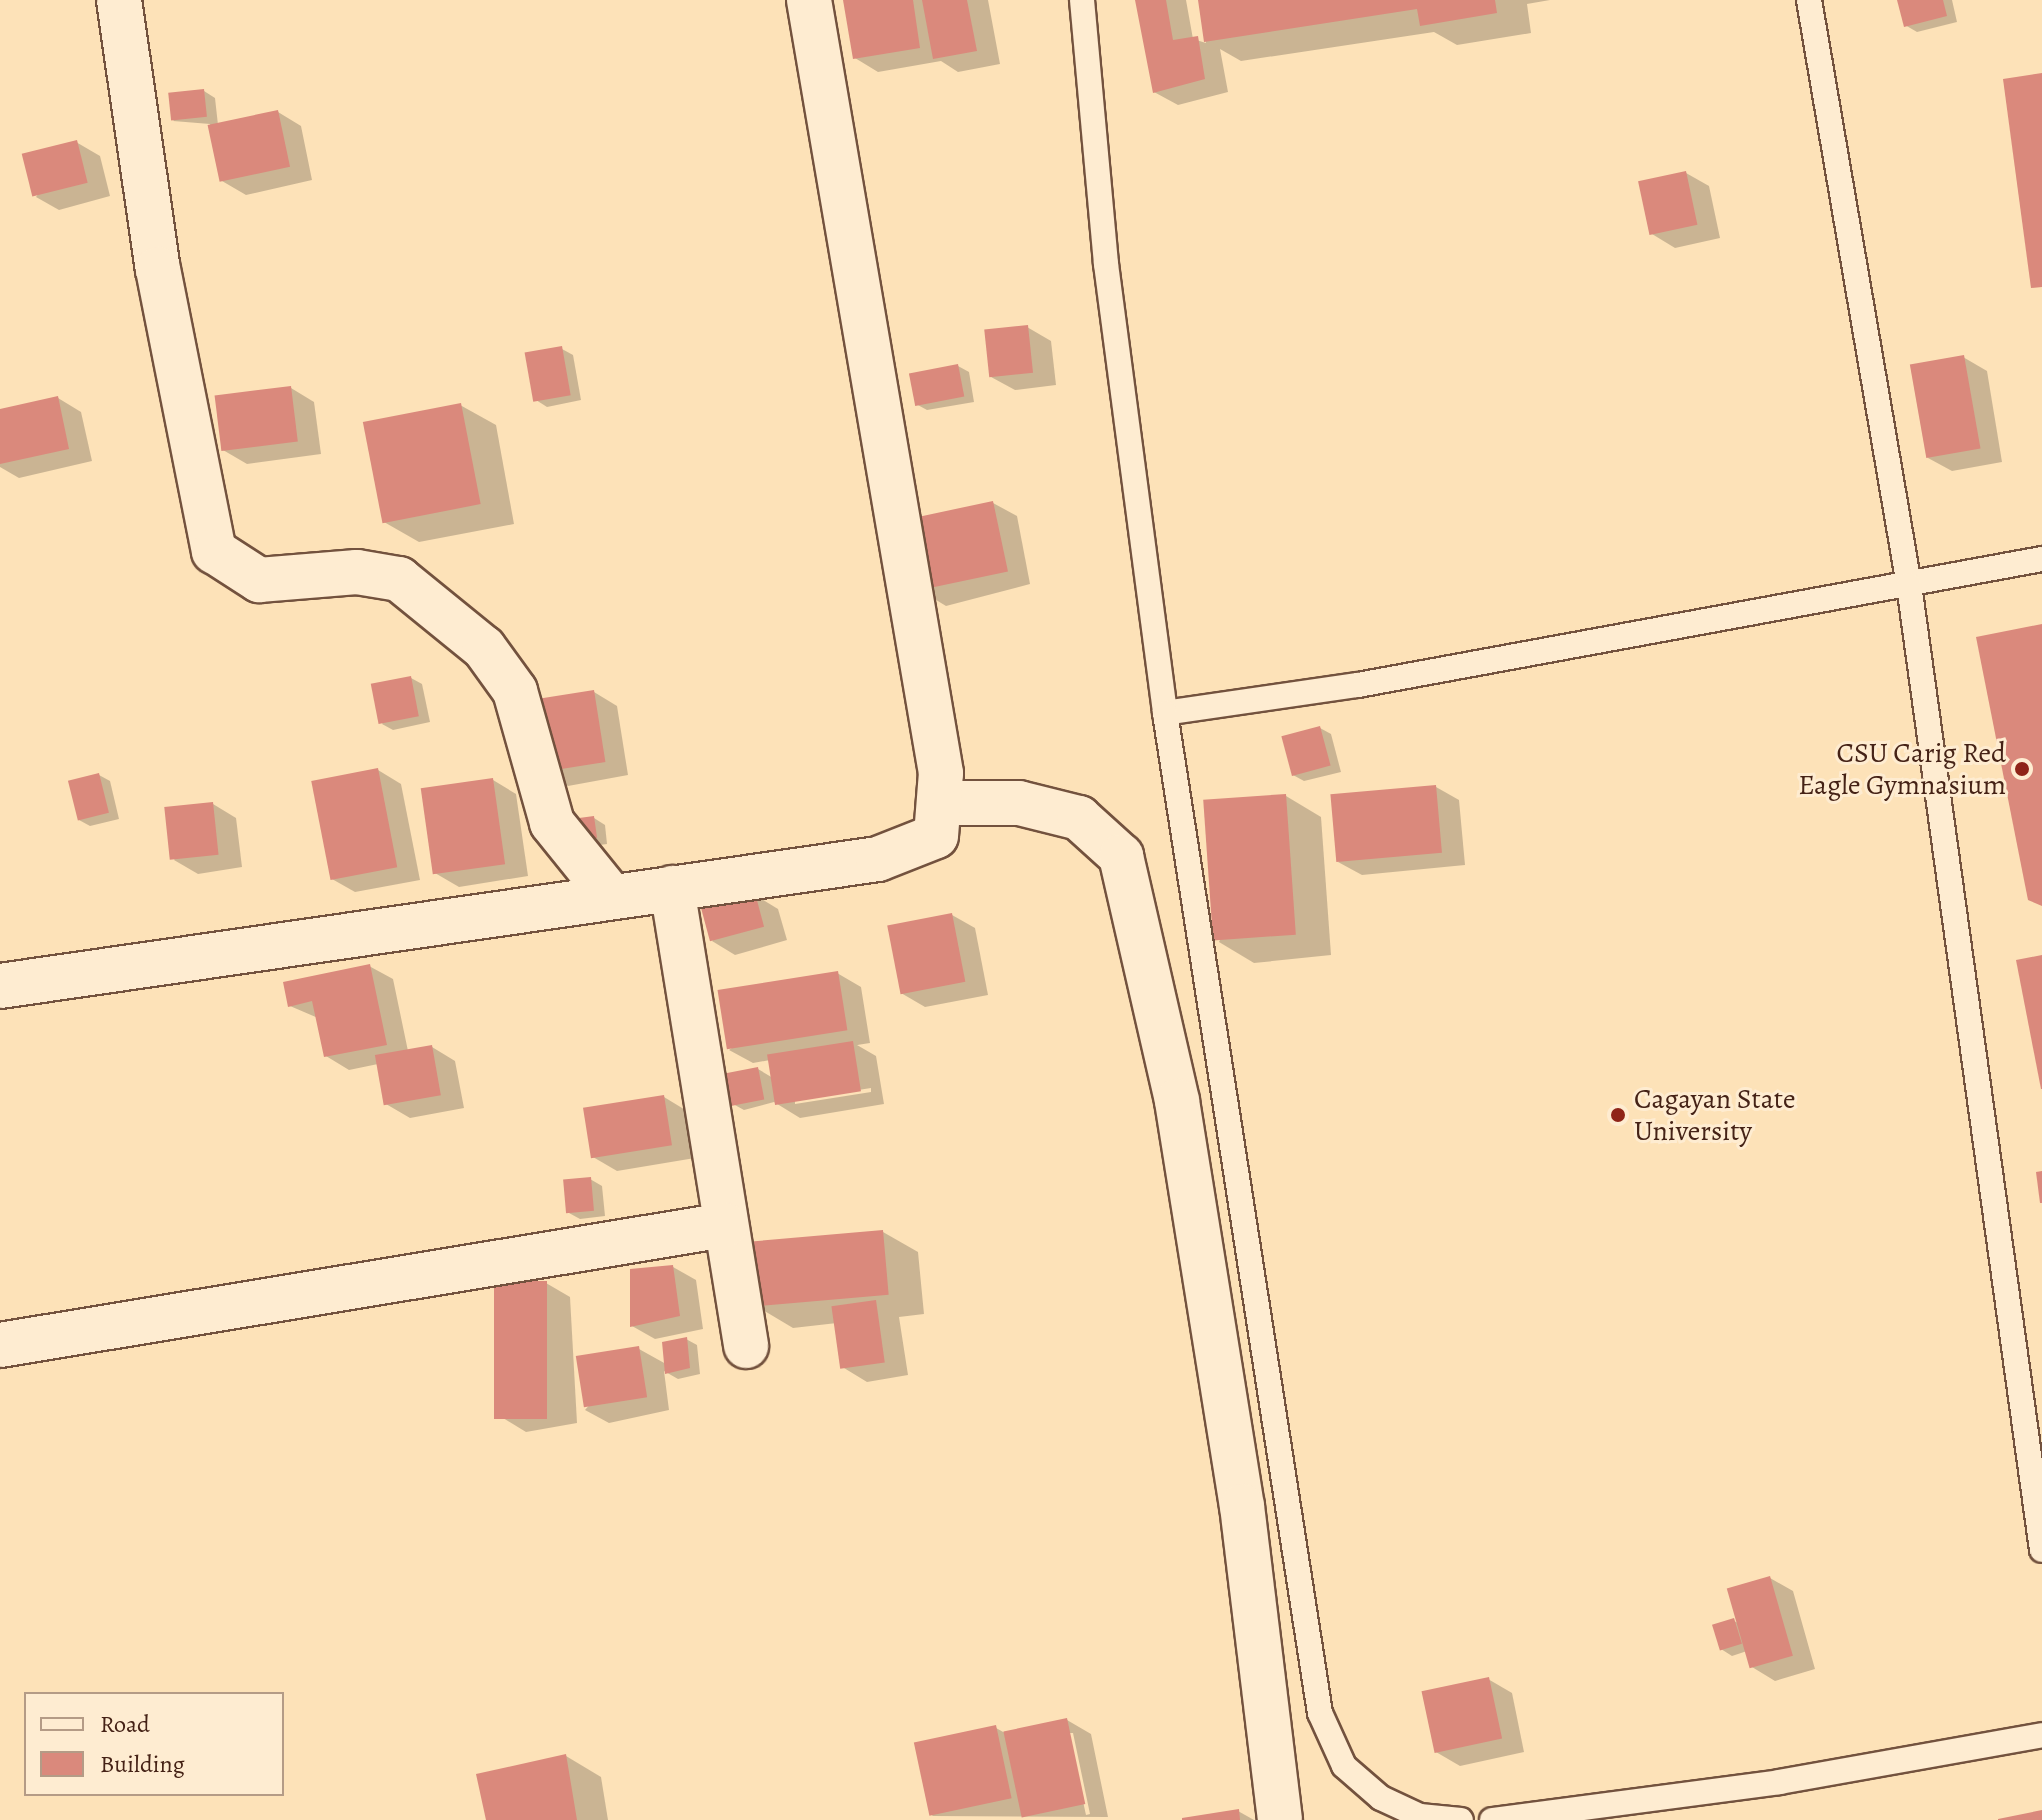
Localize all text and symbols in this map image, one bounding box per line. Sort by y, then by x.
place label: CSU Carig Red Eagle Gymnasium [1798,736,2006,802]
marker: CSU Carig Red Eagle Gymnasium [2013,760,2031,778]
place label: Cagayan State University [1634,1082,1796,1148]
marker: Cagayan State University [1609,1106,1627,1124]
legend [24,1692,284,1796]
text: Road [100,1708,150,1740]
text: Building [100,1748,185,1780]

